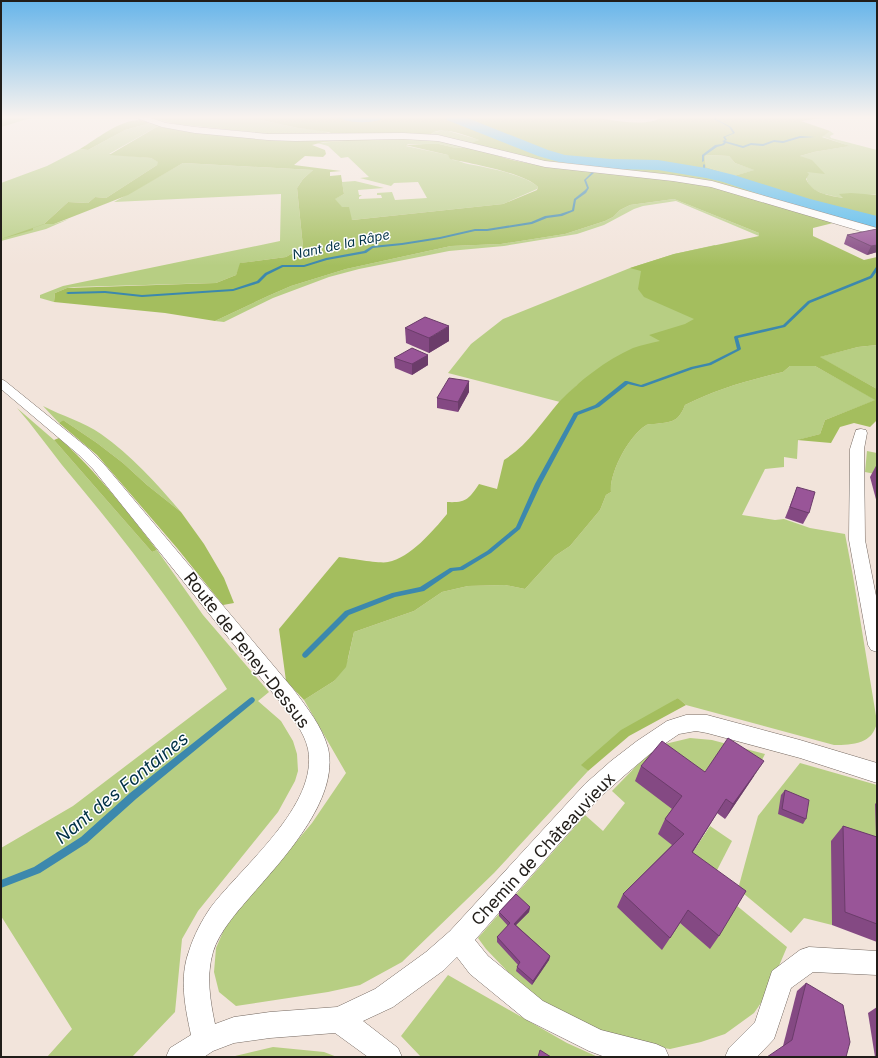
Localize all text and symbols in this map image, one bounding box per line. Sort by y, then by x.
water label: Nant de la Râpe [291,226,391,262]
street label: Route de Peney-Dessus [180,568,314,732]
water label: Nant des Fontaines [51,727,192,848]
street label: Chemin de Châteauvieux [467,769,619,929]

